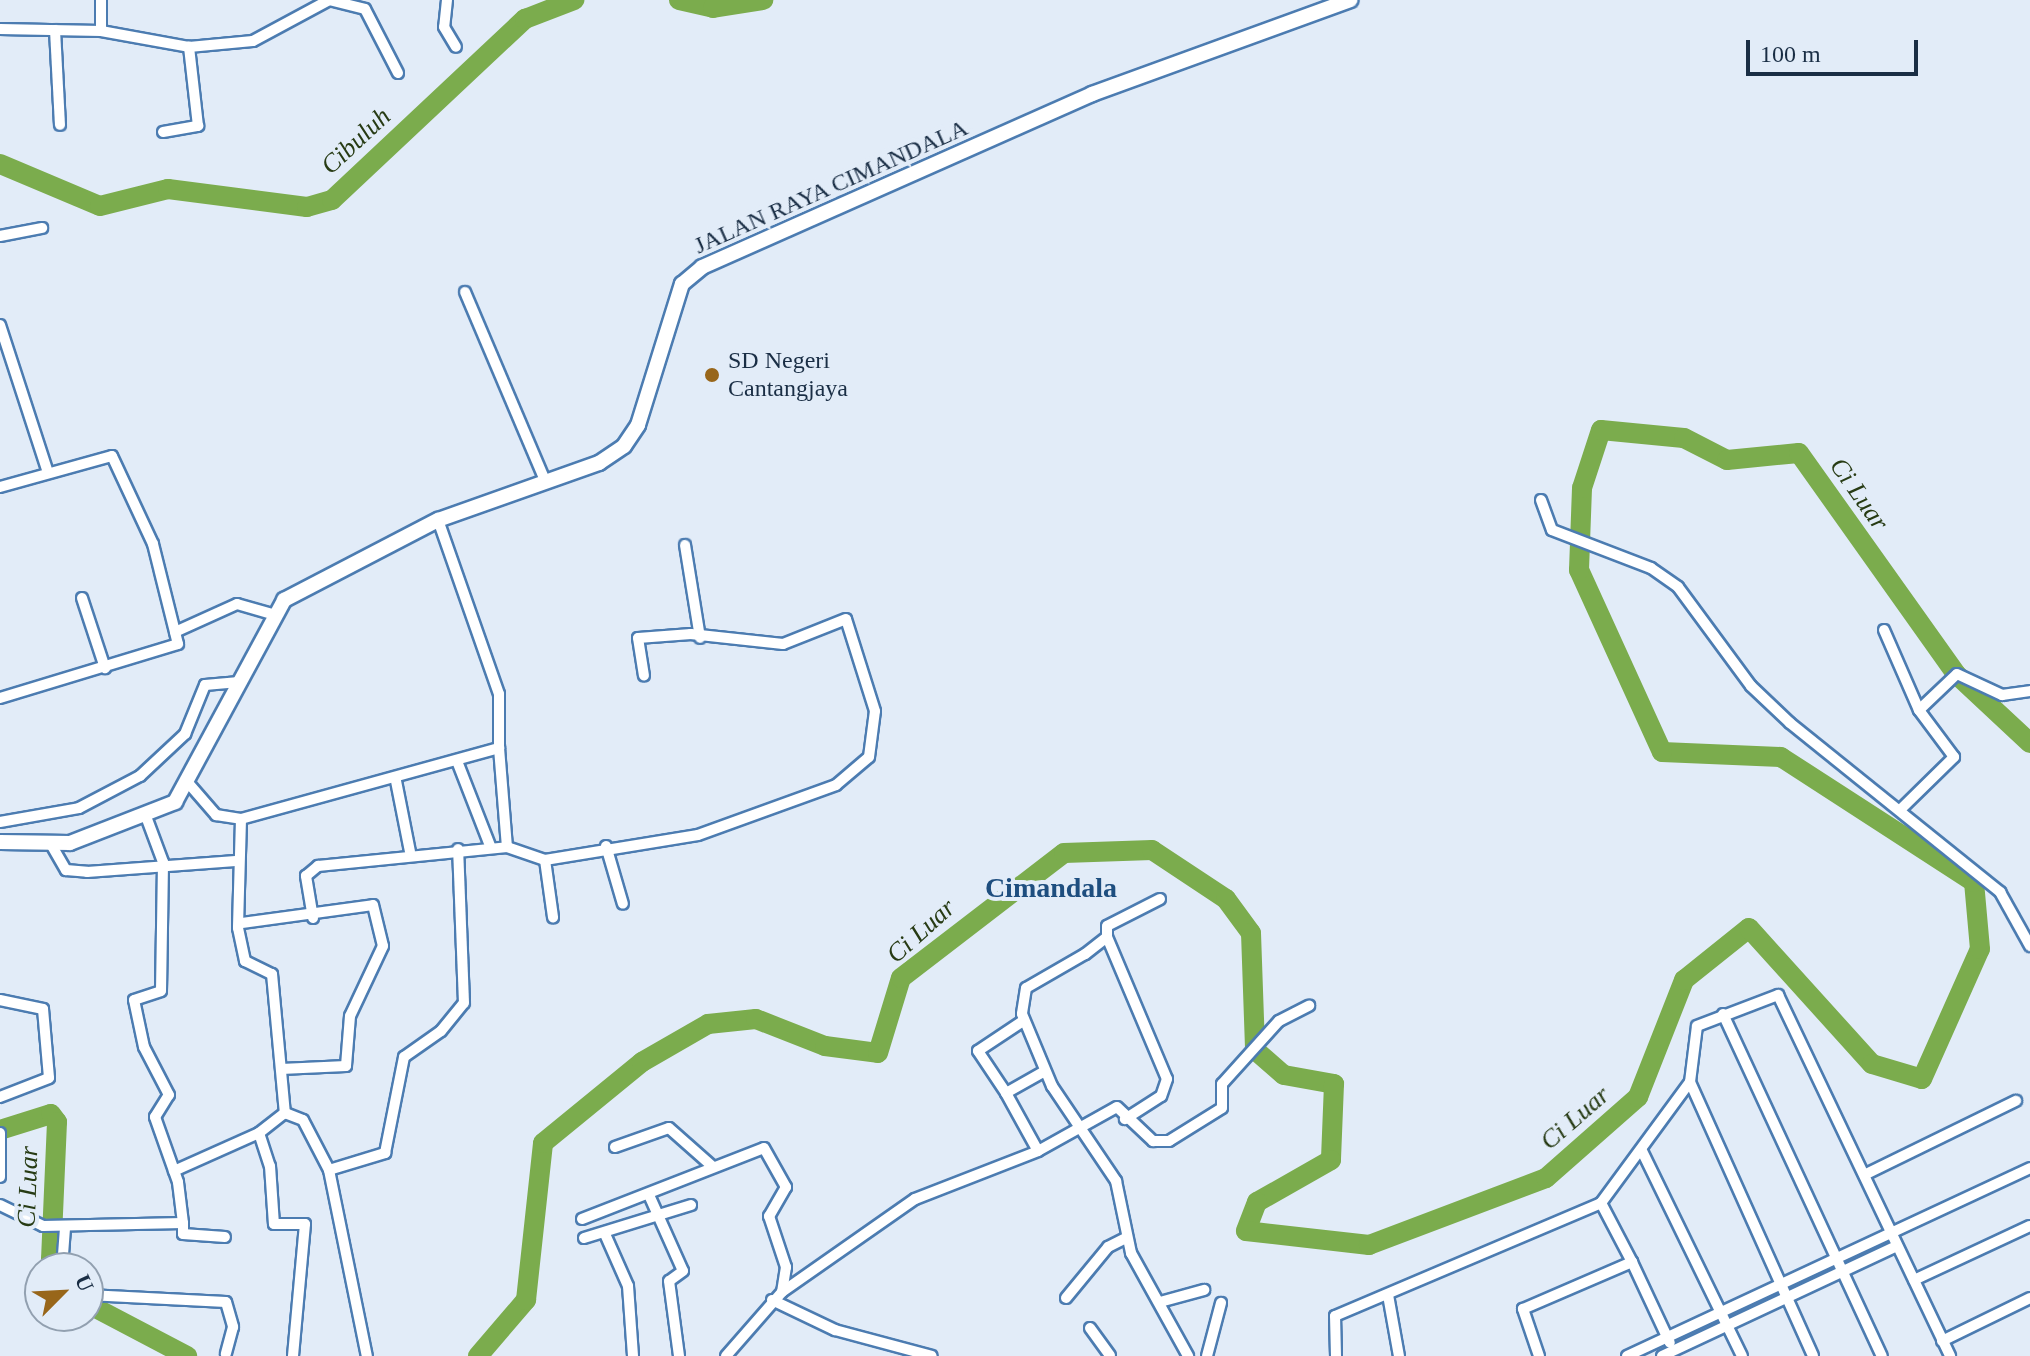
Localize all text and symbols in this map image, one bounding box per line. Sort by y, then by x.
scale bar [1750,24,1922,74]
text: 100 m [1760,41,1821,67]
water label: Cibuluh [315,101,397,181]
street label: JALAN RAYA CIMANDALA [689,113,973,261]
place label: SD Negeri Cantangjaya [728,347,848,403]
marker: SD Negeri Cantangjaya [703,366,721,384]
water label: Ci Luar [1823,452,1895,536]
district label: Cimandala [985,871,1117,905]
water label: Ci Luar [880,892,962,970]
water label: Ci Luar [1534,1079,1616,1157]
water label: Ci Luar [11,1146,45,1228]
north arrow [24,1252,104,1332]
text: U [70,1270,99,1295]

